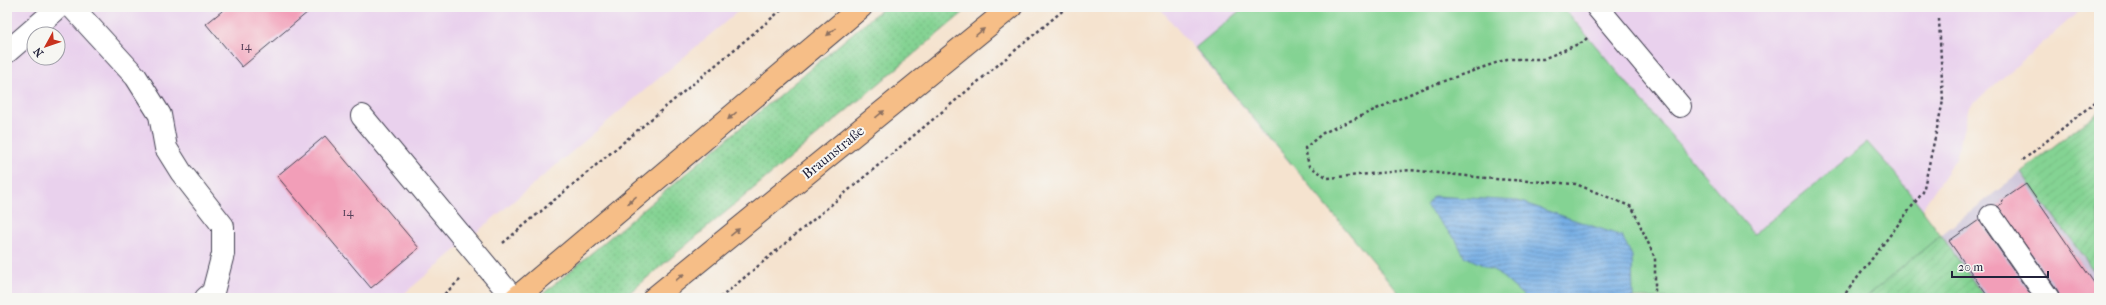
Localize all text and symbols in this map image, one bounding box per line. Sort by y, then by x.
north arrow [26,26,66,66]
one-way arrow [826,28,837,37]
one-way arrow [975,28,986,37]
house number: 14 [240,39,253,53]
text: N [31,44,46,59]
one-way arrow [874,110,885,119]
one-way arrow [726,111,737,120]
street label: Braunstraße [799,122,868,183]
one-way arrow [627,195,638,204]
house number: 14 [342,205,355,219]
one-way arrow [730,227,741,236]
scale bar [1952,253,2048,279]
text: 20 m [1958,260,1983,274]
one-way arrow [674,273,685,282]

